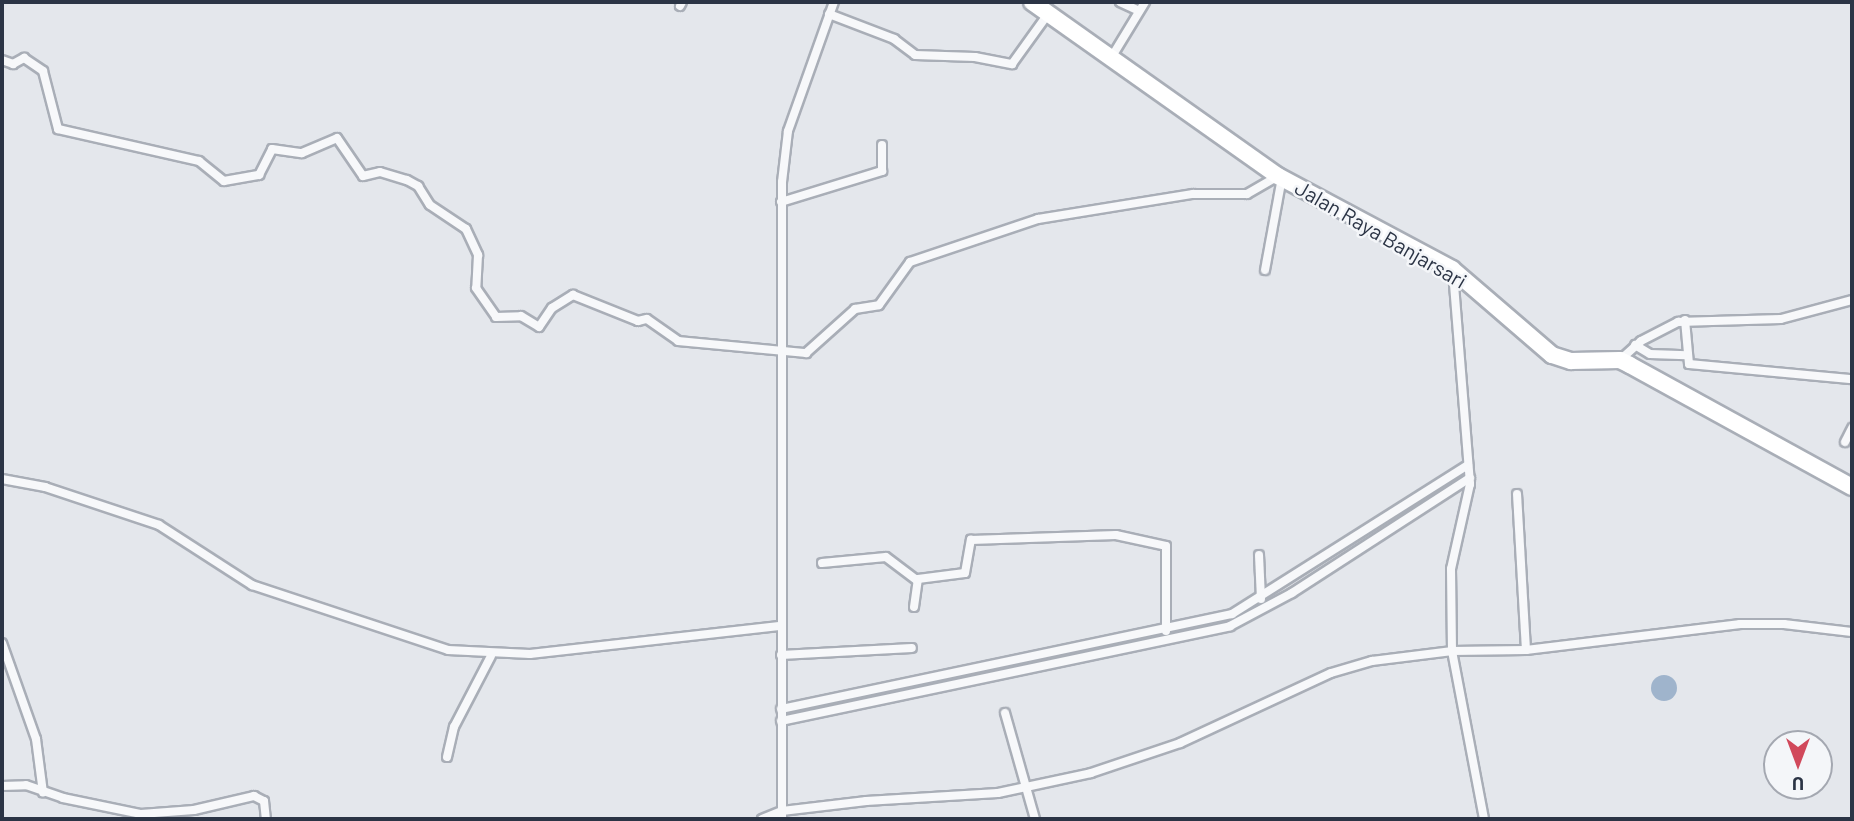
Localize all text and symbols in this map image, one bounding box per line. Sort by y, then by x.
street label: Jalan Raya Banjarsari [1291,175,1471,293]
north arrow [1763,730,1833,800]
text: U [1792,773,1804,796]

